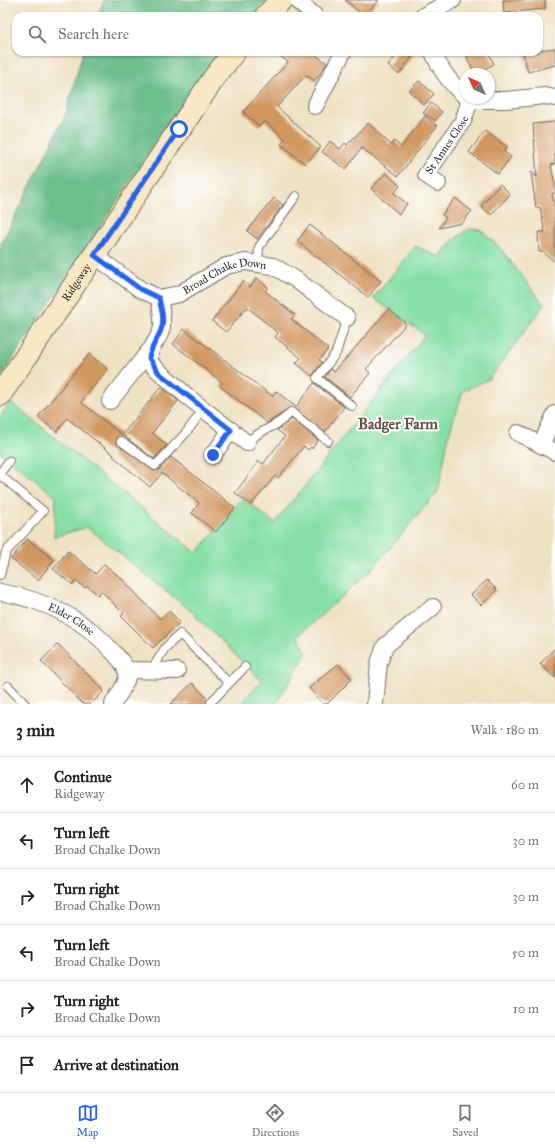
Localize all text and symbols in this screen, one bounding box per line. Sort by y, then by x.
search box [12,12,543,56]
icon: search [26,23,48,45]
text: Search here [58,25,129,43]
north arrow [459,68,495,104]
street label: St Annes Close [423,114,471,177]
route start [170,120,188,138]
street label: Broad Chalke Down [180,256,267,297]
street label: Ridgeway [59,260,94,304]
district label: Badger Farm [358,415,438,434]
route end [204,446,222,464]
street label: Elder Close [46,600,98,638]
text: 3 min [16,720,55,741]
text: Walk · 180 m [470,722,539,738]
text: Continue [54,768,112,786]
icon: ahead [16,774,38,796]
text: 60 m [511,777,539,793]
text: Ridgeway [54,786,105,802]
text: Turn left [54,824,110,842]
icon: left [16,830,38,852]
text: 30 m [513,833,539,849]
text: Broad Chalke Down [54,842,160,858]
text: Turn right [54,880,119,898]
icon: right [16,886,38,908]
text: 30 m [513,889,539,905]
text: Broad Chalke Down [54,898,160,914]
text: Turn left [54,936,110,954]
icon: left [16,942,38,964]
text: 50 m [512,945,539,961]
text: Broad Chalke Down [54,954,160,970]
text: Turn right [54,992,119,1010]
icon: right [16,998,38,1020]
text: 10 m [513,1001,539,1017]
text: Broad Chalke Down [54,1010,160,1026]
icon: arrive [16,1054,38,1076]
text: Arrive at destination [54,1056,179,1074]
tab: Map [77,1102,99,1139]
tab: Directions [252,1102,299,1139]
tab: Saved [452,1102,478,1139]

